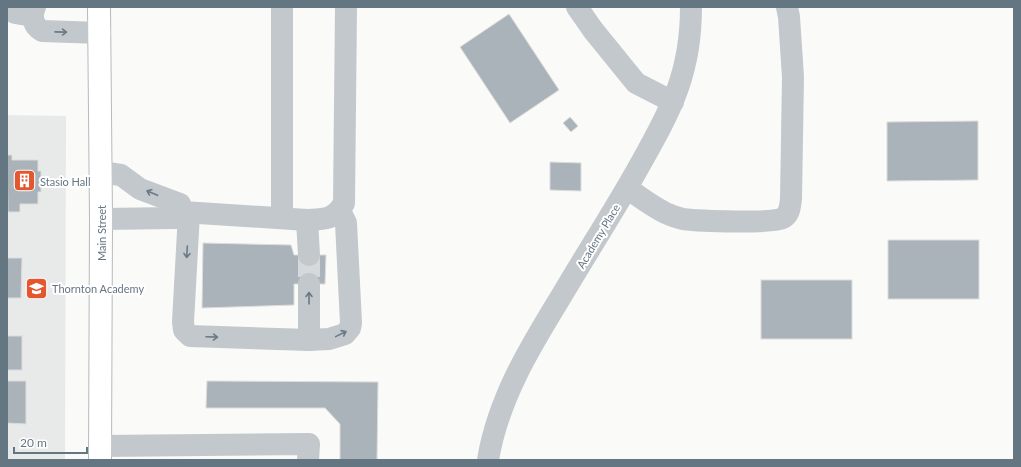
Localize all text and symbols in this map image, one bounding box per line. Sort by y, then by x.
one-way arrow [54,28,67,36]
building icon: Stasio Hall [11,168,37,194]
place label: Stasio Hall [40,175,90,188]
one-way arrow [146,189,158,197]
street label: Academy Place [574,201,622,271]
street label: Main Street [95,205,108,261]
one-way arrow [184,245,191,258]
school or university icon: Thornton Academy [23,275,49,301]
place label: Thornton Academy [52,282,144,295]
one-way arrow [305,292,313,305]
one-way arrow [335,330,347,337]
one-way arrow [205,333,218,341]
scale bar [14,429,87,455]
text: 20 m [20,435,47,450]

